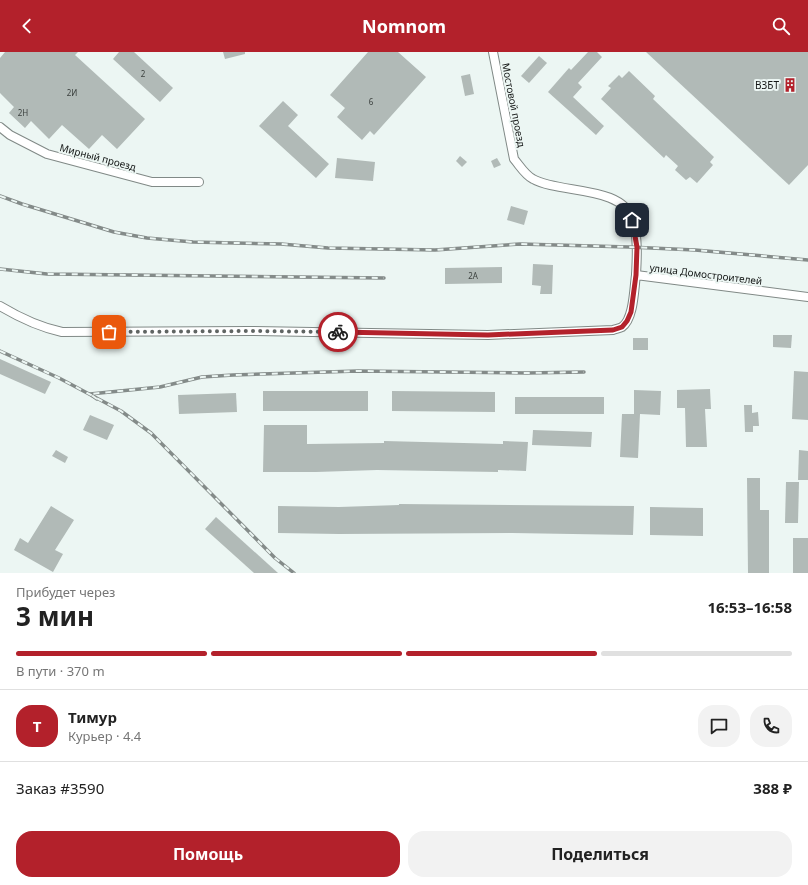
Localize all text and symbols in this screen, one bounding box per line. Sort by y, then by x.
text: Nomnom [362,14,446,38]
icon: back [16,15,38,37]
icon: search [770,15,792,37]
street label: Мостовой проезд [499,62,529,148]
house number: 2 [141,68,146,79]
building icon: ВЗБТ [782,77,798,93]
place label: ВЗБТ [755,78,779,92]
house number: 2И [67,87,77,98]
house number: 6 [369,96,374,107]
house number: 2Н [18,107,28,118]
street label: Мирный проезд [58,140,138,174]
pin [615,203,649,237]
icon: home [621,209,643,231]
street label: улица Домостроителей [649,260,763,288]
house number: 2А [468,270,479,281]
courier [318,312,358,352]
pin [92,315,126,349]
icon: bag [98,321,120,343]
icon: bike [327,321,349,343]
text: Прибудет через [16,583,115,601]
text: 16:53–16:58 [707,597,792,617]
text: 3 мин [16,598,94,634]
text: В пути · 370 m [16,662,105,680]
button: chat [698,705,740,747]
button: phone [750,705,792,747]
text: Тимур [68,707,117,727]
text: Т [33,716,41,736]
text: Курьер · 4.4 [68,727,141,745]
text: Заказ #3590 [16,778,104,798]
text: 388 ₽ [753,778,792,798]
button: Помощь [16,831,400,877]
button: Поделиться [408,831,792,877]

